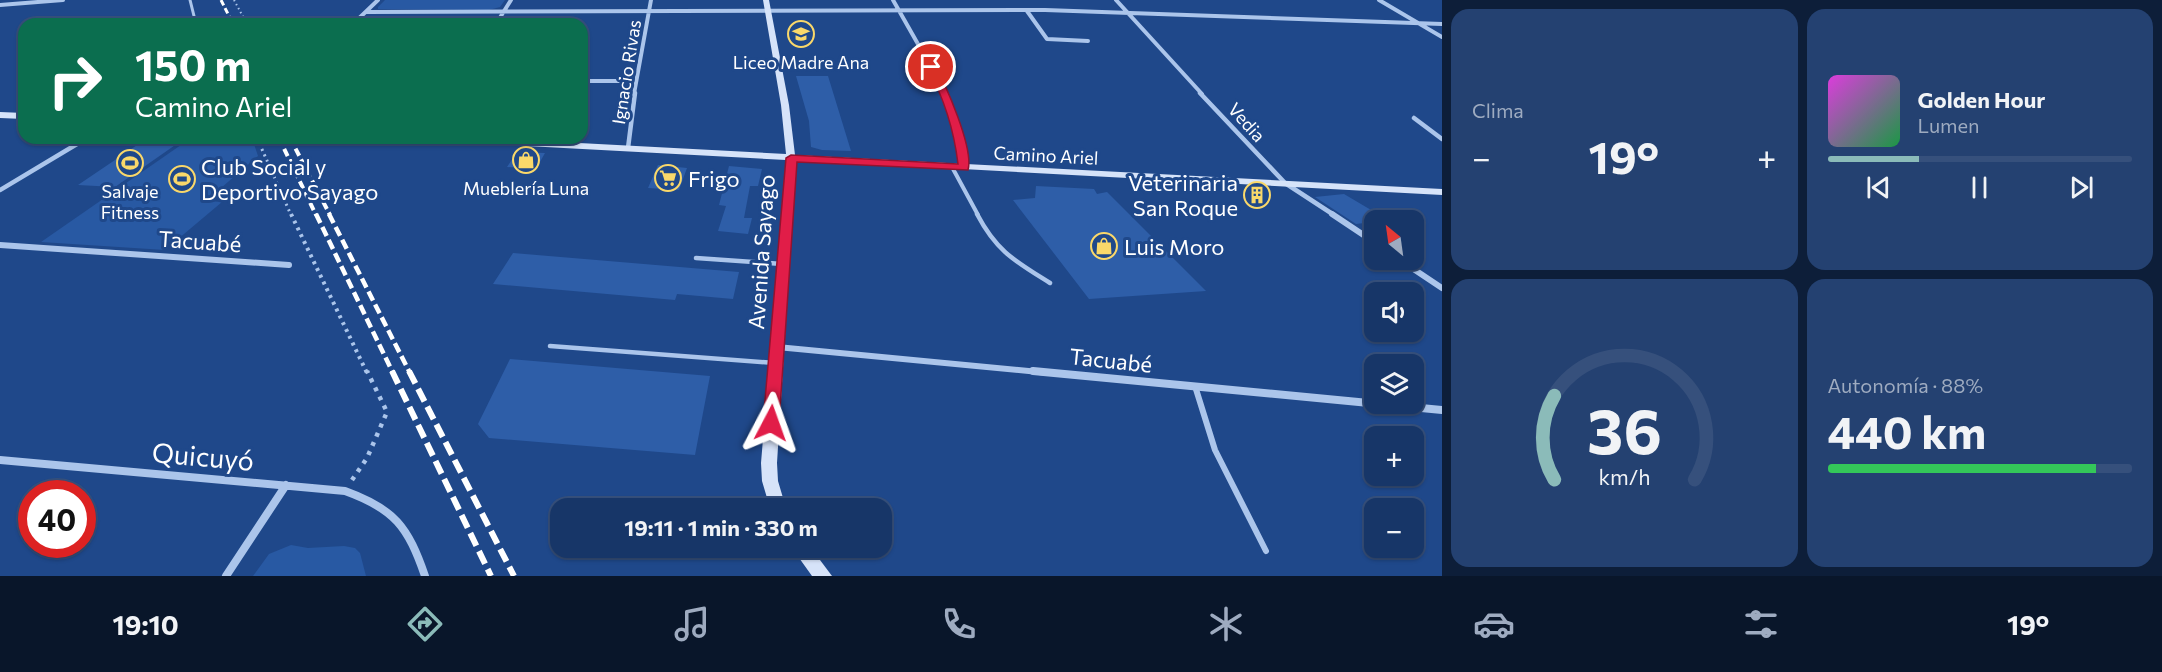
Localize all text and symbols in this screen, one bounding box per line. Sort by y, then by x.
street label: Ignacio Rivas [607,18,645,126]
school or university icon: Liceo Madre Ana [786,19,816,49]
text: 150 m [135,38,251,90]
pin [905,41,956,92]
icon: right [36,42,114,120]
icon: arrive [914,50,947,83]
place label: Liceo Madre Ana [733,51,869,73]
text: Golden Hour [1918,86,2045,113]
text: Camino Ariel [135,90,292,123]
street label: Vedia [1224,98,1270,146]
text: Clima [1472,98,1524,122]
text: Lumen [1918,113,1980,137]
text: 19° [1589,128,1659,183]
text: − [1472,136,1491,177]
text: + [1757,136,1776,177]
street label: Camino Ariel [993,141,1099,169]
shop icon: Mueblería Luna [511,145,541,175]
sports icon: Salvaje Fitness [115,148,145,178]
place label: Club Social y Deportivo Sayago [201,153,378,205]
supermarket icon: Frigo [653,163,683,193]
sports icon: Club Social y Deportivo Sayago [167,164,197,194]
place label: Frigo [688,165,740,192]
place label: Veterinaria San Roque [1128,169,1238,221]
icon: previous [1862,171,1895,204]
icon: pause [1963,171,1996,204]
icon: next [2065,171,2098,204]
street label: Avenida Sayago [742,174,780,330]
place label: Mueblería Luna [463,177,589,199]
place label: Salvaje Fitness [101,180,159,223]
building icon: Veterinaria San Roque [1242,180,1272,210]
north arrow [1364,210,1424,270]
map controls [1364,210,1424,558]
street label: Tacuabé [158,225,242,257]
shop icon: Luis Moro [1089,231,1119,261]
place label: Luis Moro [1124,233,1224,260]
button: sound [1364,282,1424,342]
street label: Tacuabé [1068,342,1154,378]
button: layers [1364,354,1424,414]
text: Autonomía · 88% [1828,373,1983,397]
position arrow [739,391,803,455]
text: 36 [1587,391,1662,467]
text: 440 km [1828,403,1986,458]
button: + [1364,426,1424,486]
street label: Quicuyó [151,435,255,477]
text: km/h [1598,463,1650,489]
speed limit sign: 40 [18,480,96,558]
button: − [1364,498,1424,558]
text: 19:11 · 1 min · 330 m [624,514,818,541]
icon: directions [404,603,446,645]
icon: music [671,603,713,645]
icon: phone [938,603,980,645]
icon: climate [1205,603,1247,645]
icon: car [1473,603,1515,645]
icon: filters [1740,603,1782,645]
text: 19:10 [113,608,179,641]
text: 19° [2007,608,2049,641]

